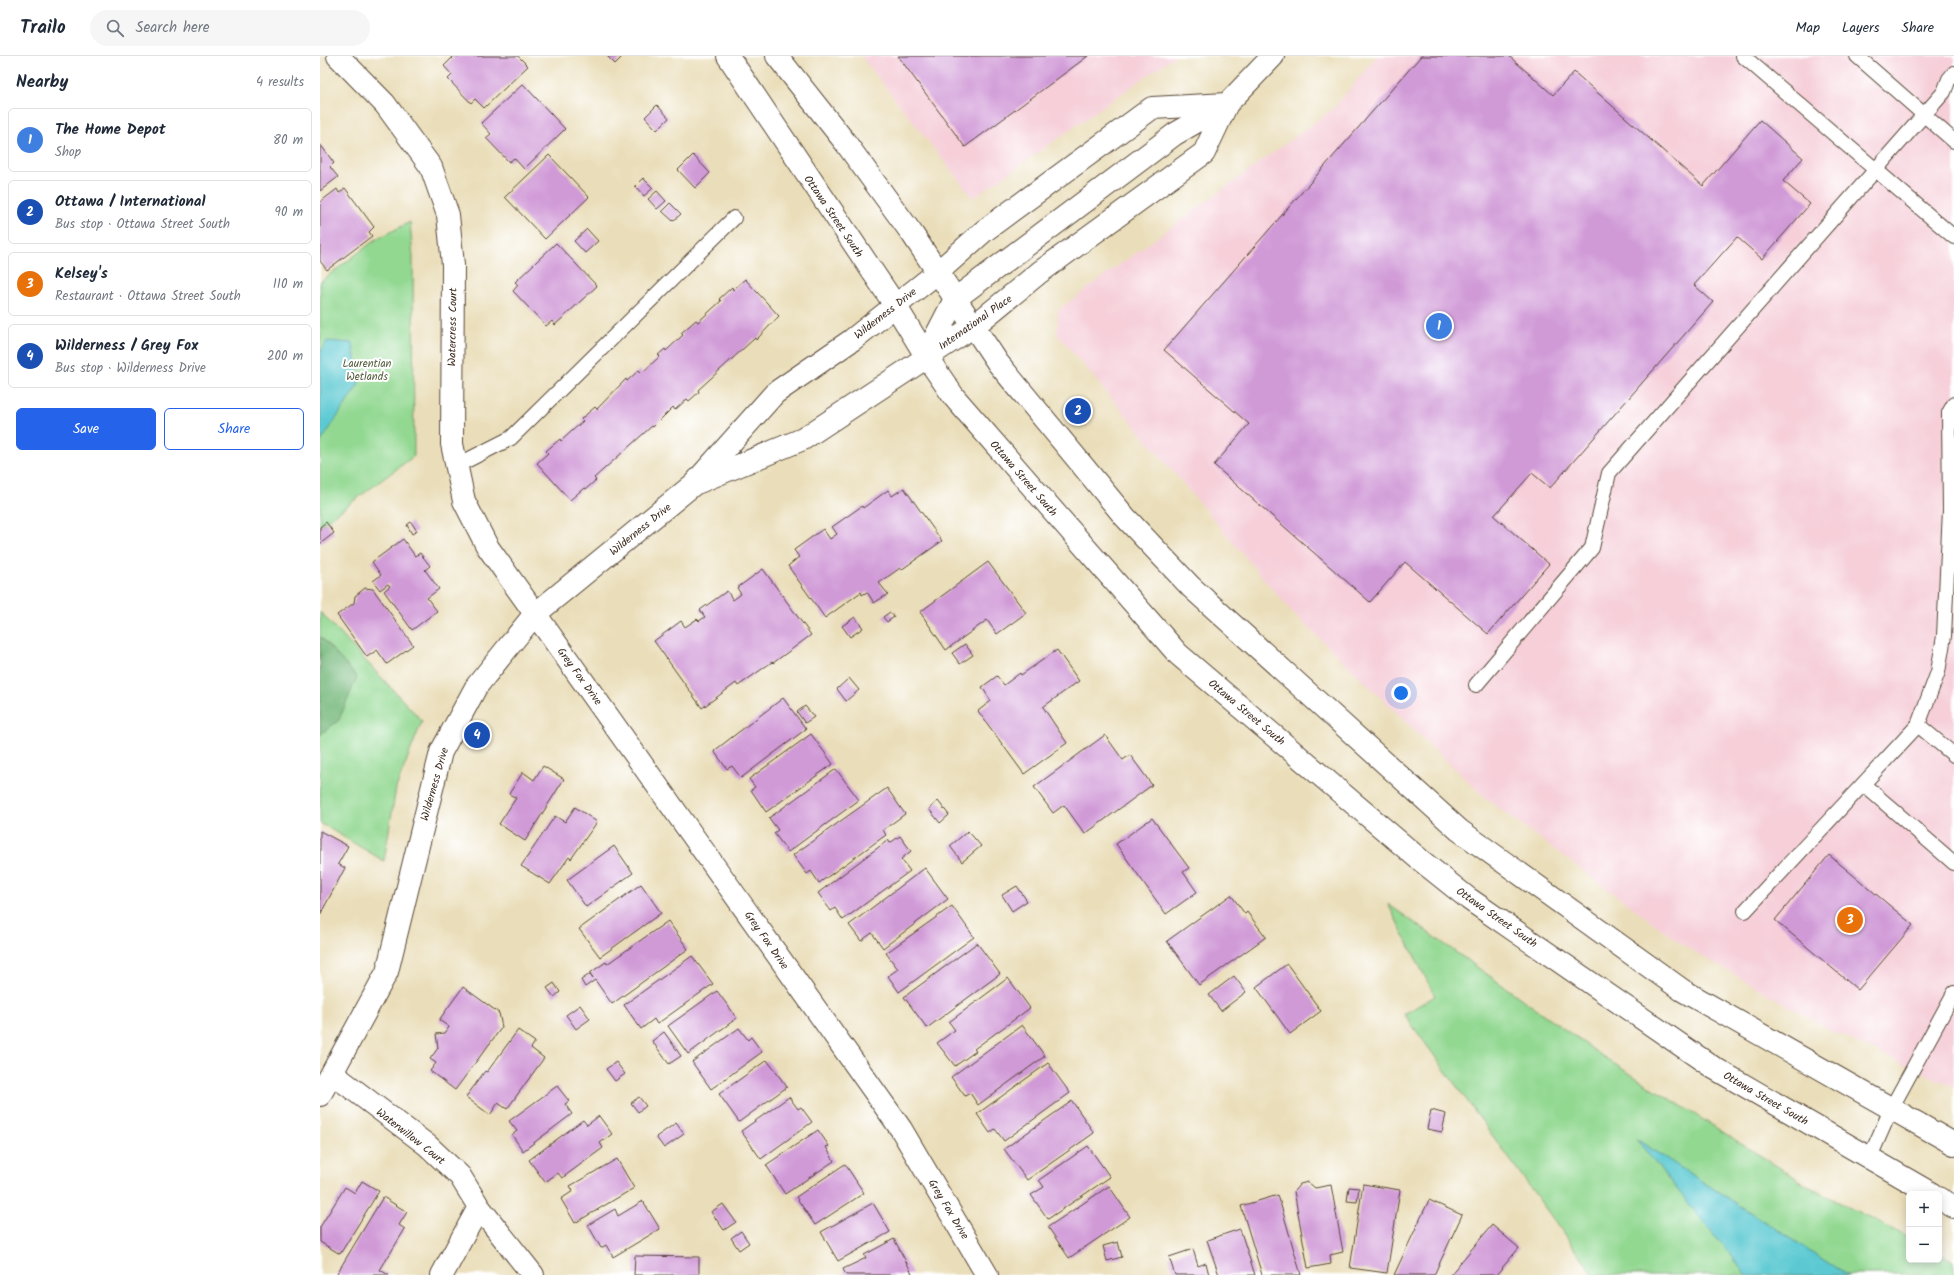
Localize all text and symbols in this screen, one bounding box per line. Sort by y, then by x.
search box [90,10,370,46]
text: Trailo [20,13,66,43]
text: Search here [136,16,210,40]
icon: search [104,17,126,39]
text: Map [1796,17,1820,39]
text: Layers [1842,17,1880,39]
text: Share [1902,17,1934,39]
text: Nearby [16,69,68,96]
text: 4 results [256,72,304,93]
text: The Home Depot [55,118,166,142]
text: 1 [28,130,32,151]
text: 80 m [273,130,303,151]
text: Shop [55,142,81,163]
street label: Ottawa Street South [799,172,868,261]
text: Ottawa / International [55,190,205,214]
text: 2 [26,202,34,223]
text: 90 m [275,202,303,223]
text: Bus stop · Ottawa Street South [55,214,230,235]
text: Kelsey's [55,262,108,286]
text: 3 [26,274,34,295]
text: 110 m [273,274,303,295]
street label: Wilderness Drive [850,283,921,344]
text: Restaurant · Ottawa Street South [55,286,241,307]
street label: Watercress Court [443,287,463,366]
street label: International Place [935,291,1016,355]
pin: 1 [1426,311,1452,341]
text: Wilderness / Grey Fox [55,334,198,358]
text: 4 [26,346,34,367]
text: 200 m [267,346,303,367]
park label: Laurentian Wetlands [343,355,392,386]
text: Bus stop · Wilderness Drive [55,358,206,379]
pin: 2 [1065,396,1091,426]
button: Save [16,408,156,450]
button: Share [164,408,304,450]
street label: Ottawa Street South [985,437,1062,521]
street label: Wilderness Drive [606,499,676,561]
street label: Grey Fox Drive [552,644,606,709]
street label: Ottawa Street South [1204,675,1289,751]
your location [1391,683,1411,703]
pin: 4 [464,720,490,750]
street label: Wilderness Drive [416,745,454,823]
street label: Ottawa Street South [1452,883,1541,953]
pin: 3 [1837,905,1863,935]
street label: Grey Fox Drive [739,908,793,973]
street label: Ottawa Street South [1719,1067,1812,1131]
street label: Waterwillow Court [372,1104,449,1170]
street label: Grey Fox Drive [923,1176,973,1243]
map controls [1906,1191,1942,1263]
button: + [1906,1191,1942,1227]
button: − [1906,1227,1942,1263]

